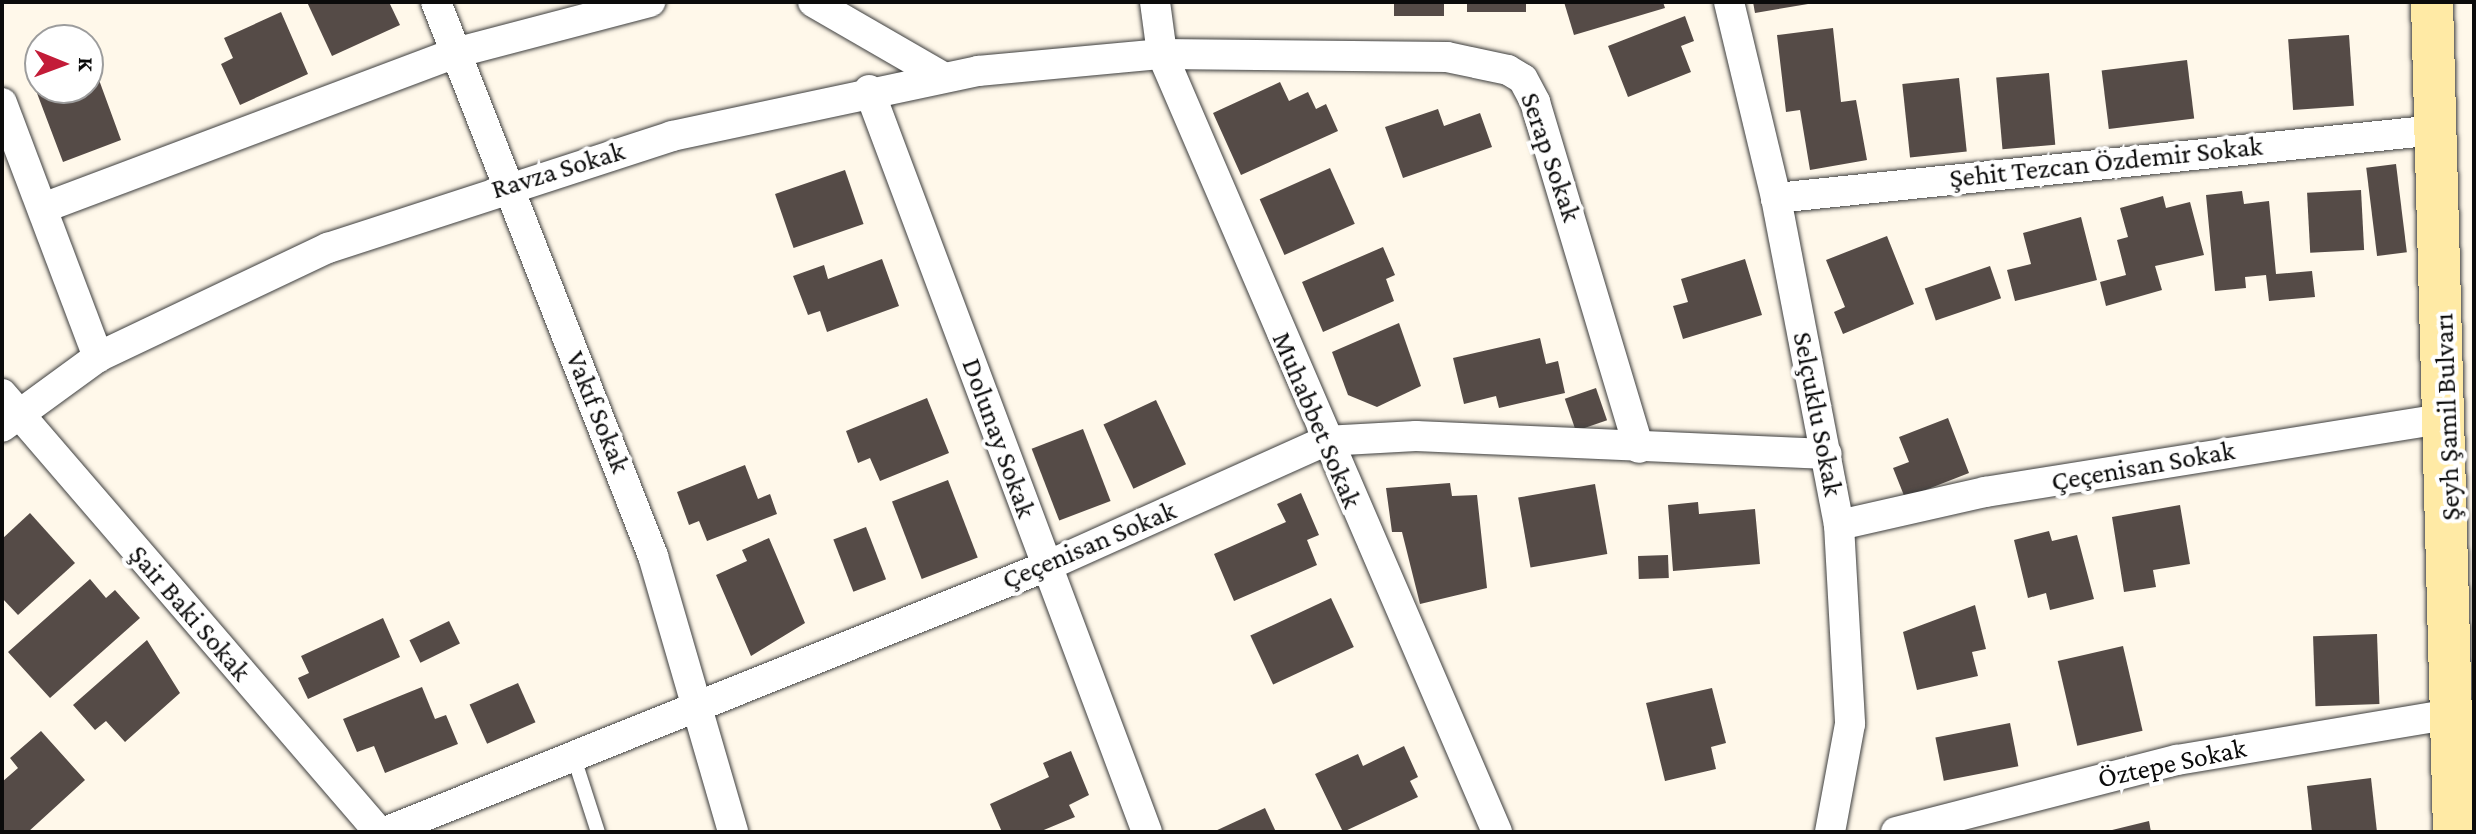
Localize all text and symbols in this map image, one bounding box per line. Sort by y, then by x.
north arrow [24,24,104,104]
text: K [74,57,99,72]
street label: Serap Sokak [1513,88,1589,226]
street label: Şehit Tezcan Özdemir Sokak [1948,129,2264,195]
street label: Ravza Sokak [487,134,629,206]
street label: Şeyh Şamil Bulvarı [2427,313,2467,521]
street label: Muhabbet Sokak [1265,327,1369,513]
street label: Selçuklu Sokak [1786,329,1850,499]
street label: Vakıf Sokak [558,346,638,478]
street label: Dolunay Sokak [955,354,1043,522]
street label: Çeçenisan Sokak [2049,433,2237,499]
street label: Çeçenisan Sokak [997,493,1181,597]
street label: Şair Baki Sokak [122,538,258,688]
street label: Öztepe Sokak [2095,731,2249,795]

